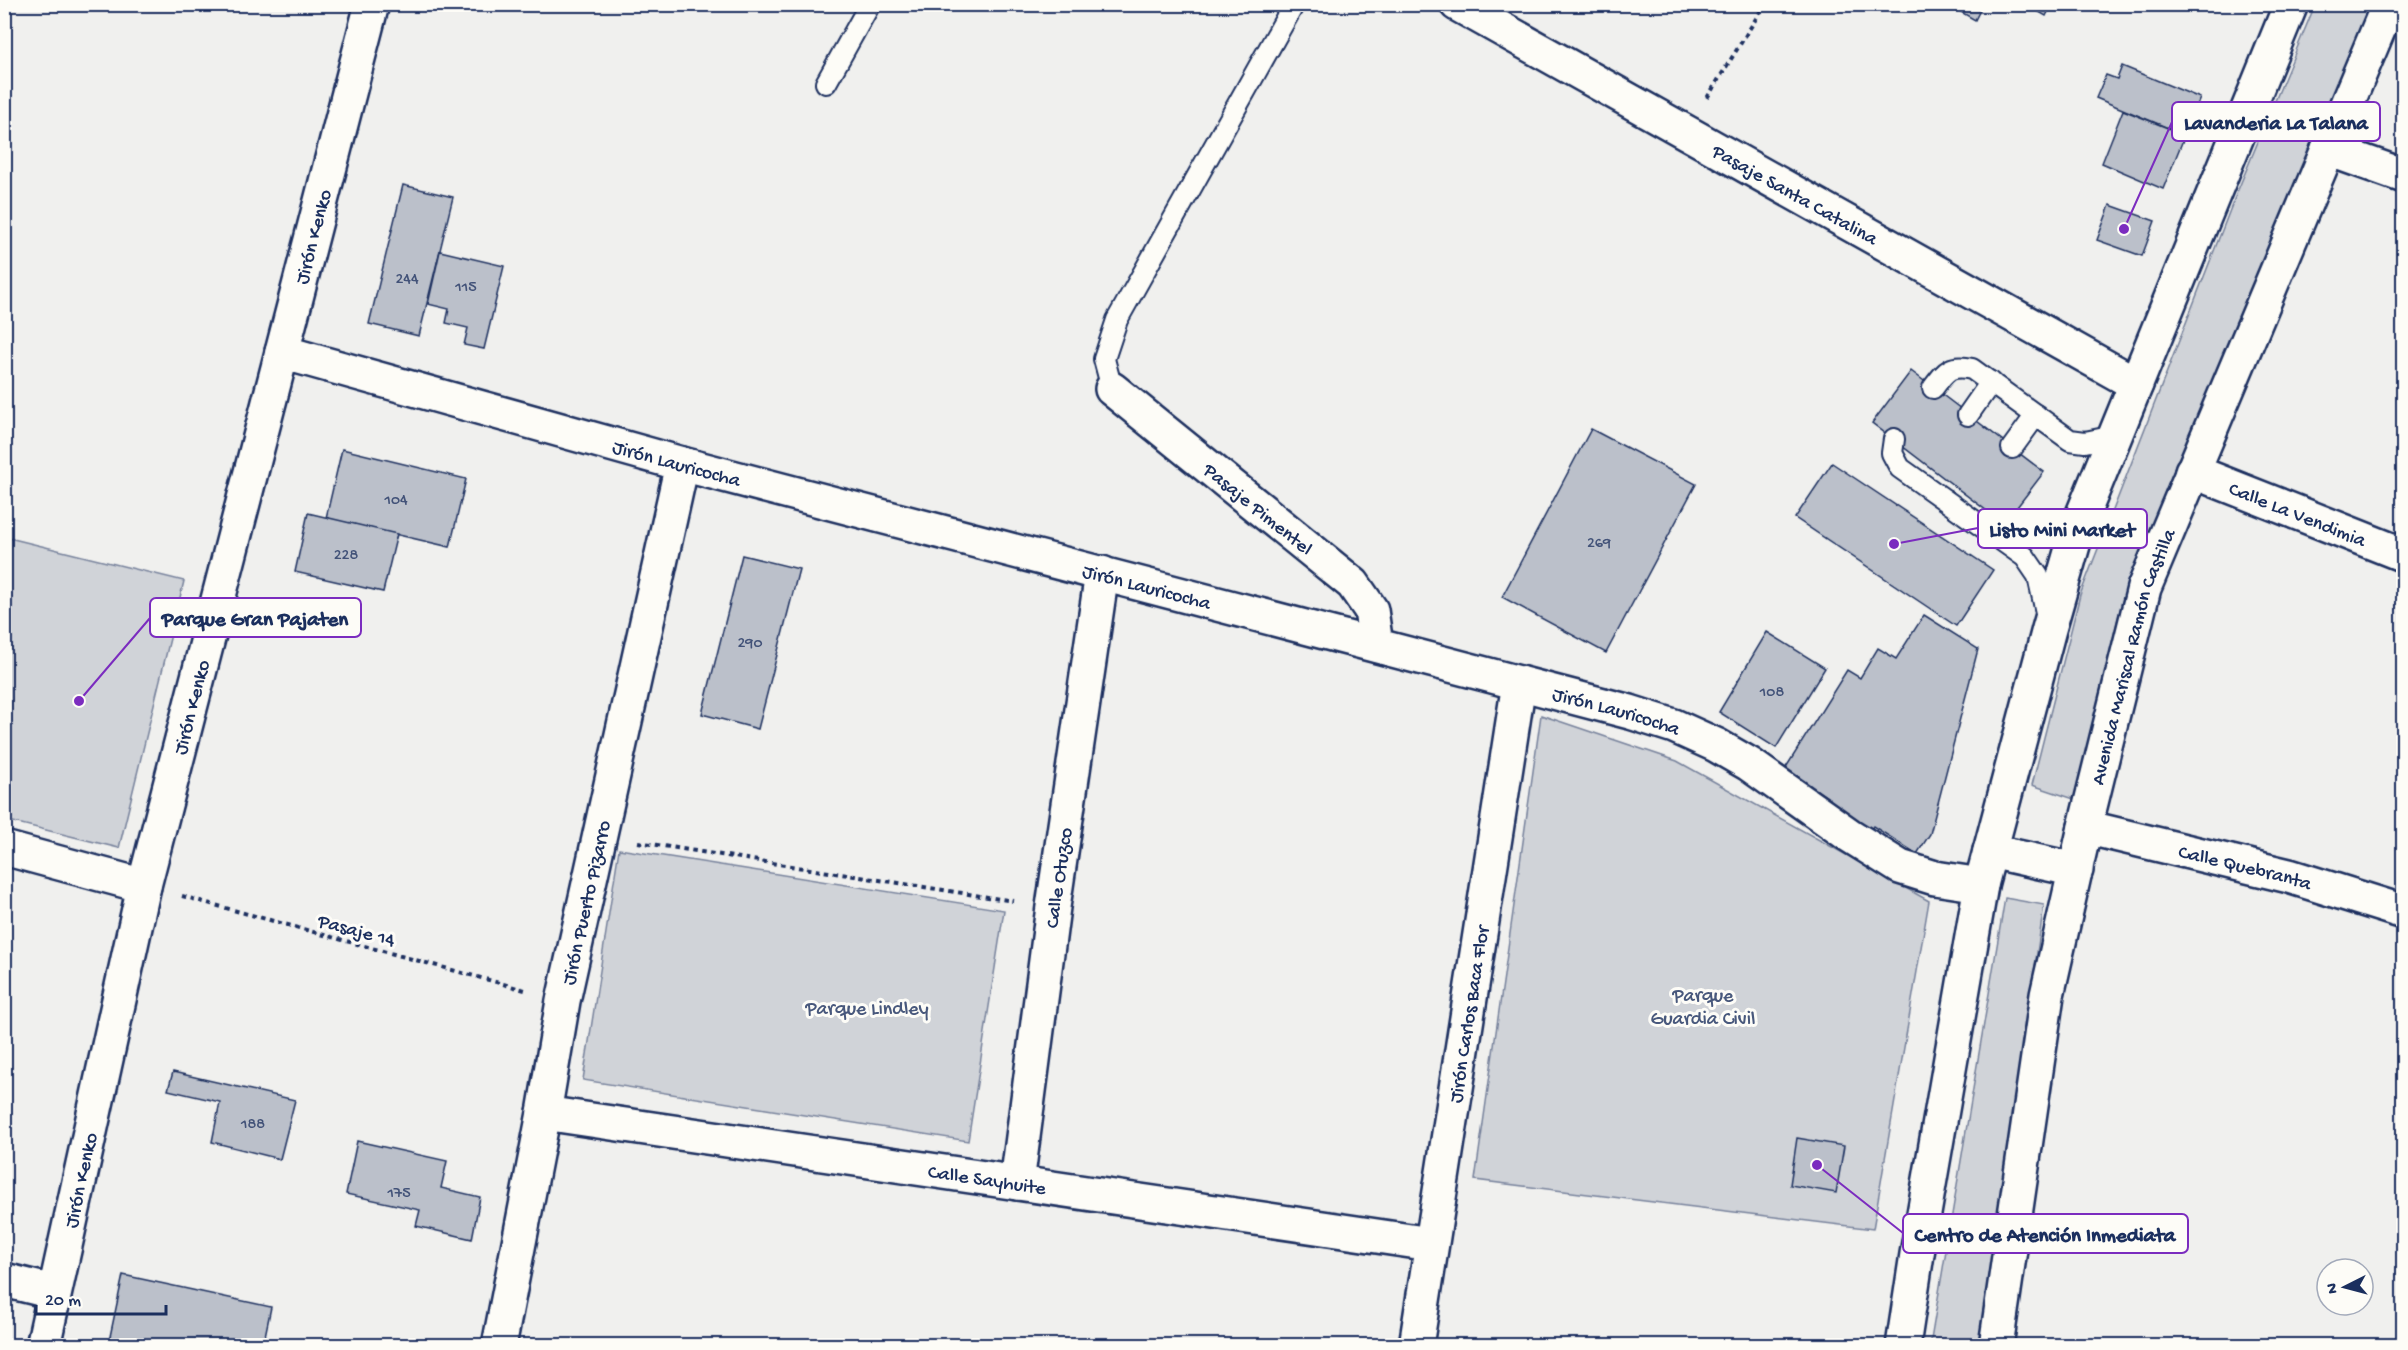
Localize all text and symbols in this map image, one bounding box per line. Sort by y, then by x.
callout: Lavanderia La Talana [2172,102,2380,141]
text: Lavanderia La Talana [2184,113,2369,138]
street label: Pasaje Santa Catalina [1706,141,1881,252]
street label: Jirón Kenko [292,187,339,287]
house number: 244 [396,271,419,290]
house number: 115 [454,279,477,298]
street label: Jirón Lauricocha [609,437,743,494]
street label: Pasaje Pimentel [1197,459,1316,562]
street label: Calle La Vendimia [2225,479,2369,554]
house number: 104 [383,492,408,511]
callout: Listo Mini Market [1978,509,2147,548]
text: Listo Mini Market [1989,520,2137,545]
street label: Avenida Mariscal Ramón Castilla [2088,525,2183,788]
house number: 269 [1587,535,1611,554]
house number: 228 [334,547,358,566]
street label: Jirón Lauricocha [1079,561,1214,617]
callout: Parque Gran Pajaten [150,598,361,637]
text: Parque Gran Pajaten [161,609,349,634]
house number: 290 [738,635,762,654]
street label: Jirón Kenko [170,658,217,757]
street label: Jirón Lauricocha [1550,684,1684,743]
house number: 108 [1759,684,1784,703]
street label: Jirón Puerto Pizarro [559,819,618,987]
street label: Calle Otuzco [1042,826,1080,930]
street label: Calle Quebranta [2176,842,2315,898]
street label: Pasaje 14 [314,911,398,954]
street label: Jirón Carlos Baca Flor [1446,923,1496,1105]
park label: Parque Guardia Civil [1651,986,1755,1032]
park label: Parque Lindley [804,999,929,1022]
house number: 188 [240,1116,265,1135]
street label: Jirón Kenko [61,1131,104,1230]
street label: Calle Sayhuite [926,1162,1048,1202]
house number: 175 [386,1185,411,1204]
callout: Centro de Atención Inmediata [1903,1214,2188,1253]
text: Centro de Atención Inmediata [1913,1225,2177,1250]
north arrow [2315,1257,2375,1317]
scale bar [36,1278,166,1316]
text: N [2324,1281,2344,1294]
text: 20 m [45,1291,81,1312]

